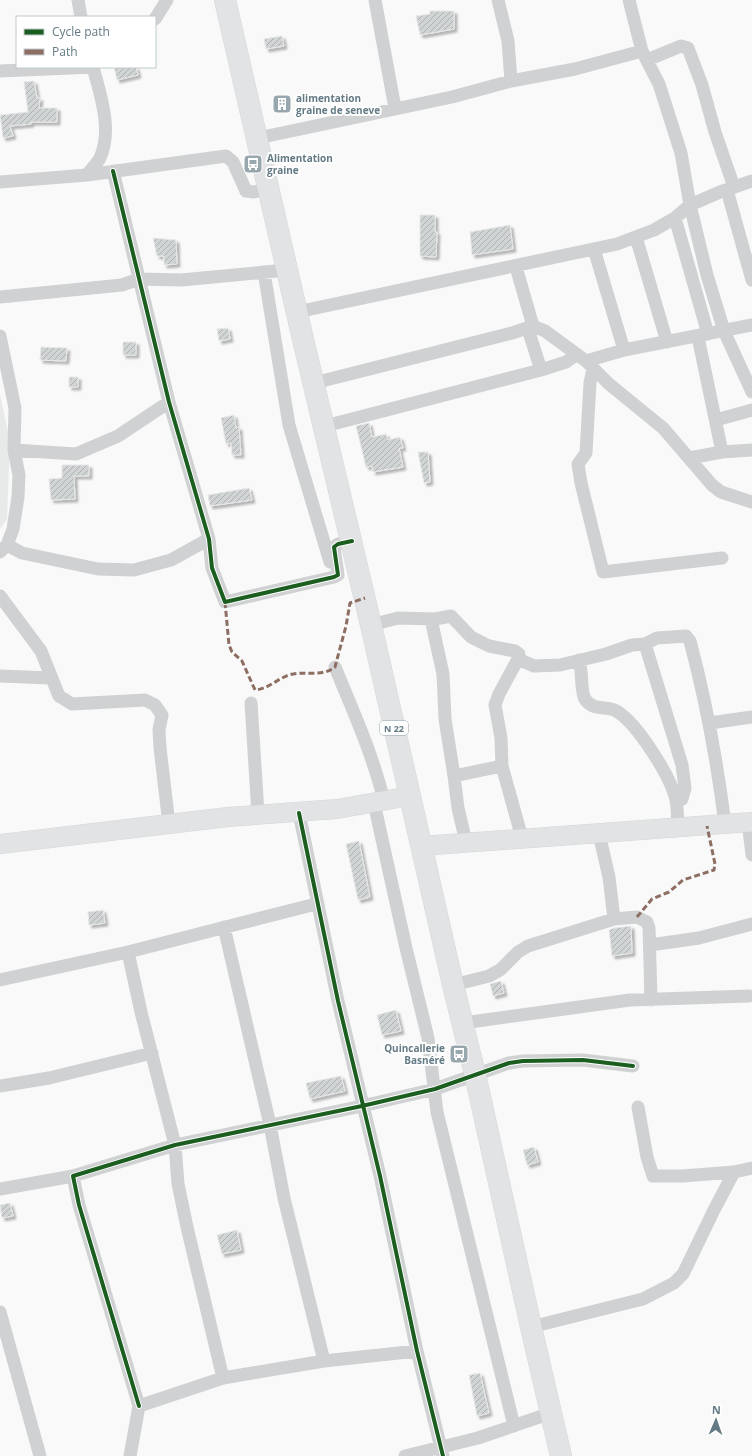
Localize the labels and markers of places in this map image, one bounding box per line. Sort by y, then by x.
place label: alimentation graine de seneve [296,91,380,117]
building icon: alimentation graine de seneve [271,93,293,115]
place label: Alimentation graine [267,151,333,177]
bus stop icon: Alimentation graine [242,153,264,175]
place label: Quincallerie Basnéré [384,1041,445,1067]
bus stop icon: Quincallerie Basnéré [448,1043,470,1065]

